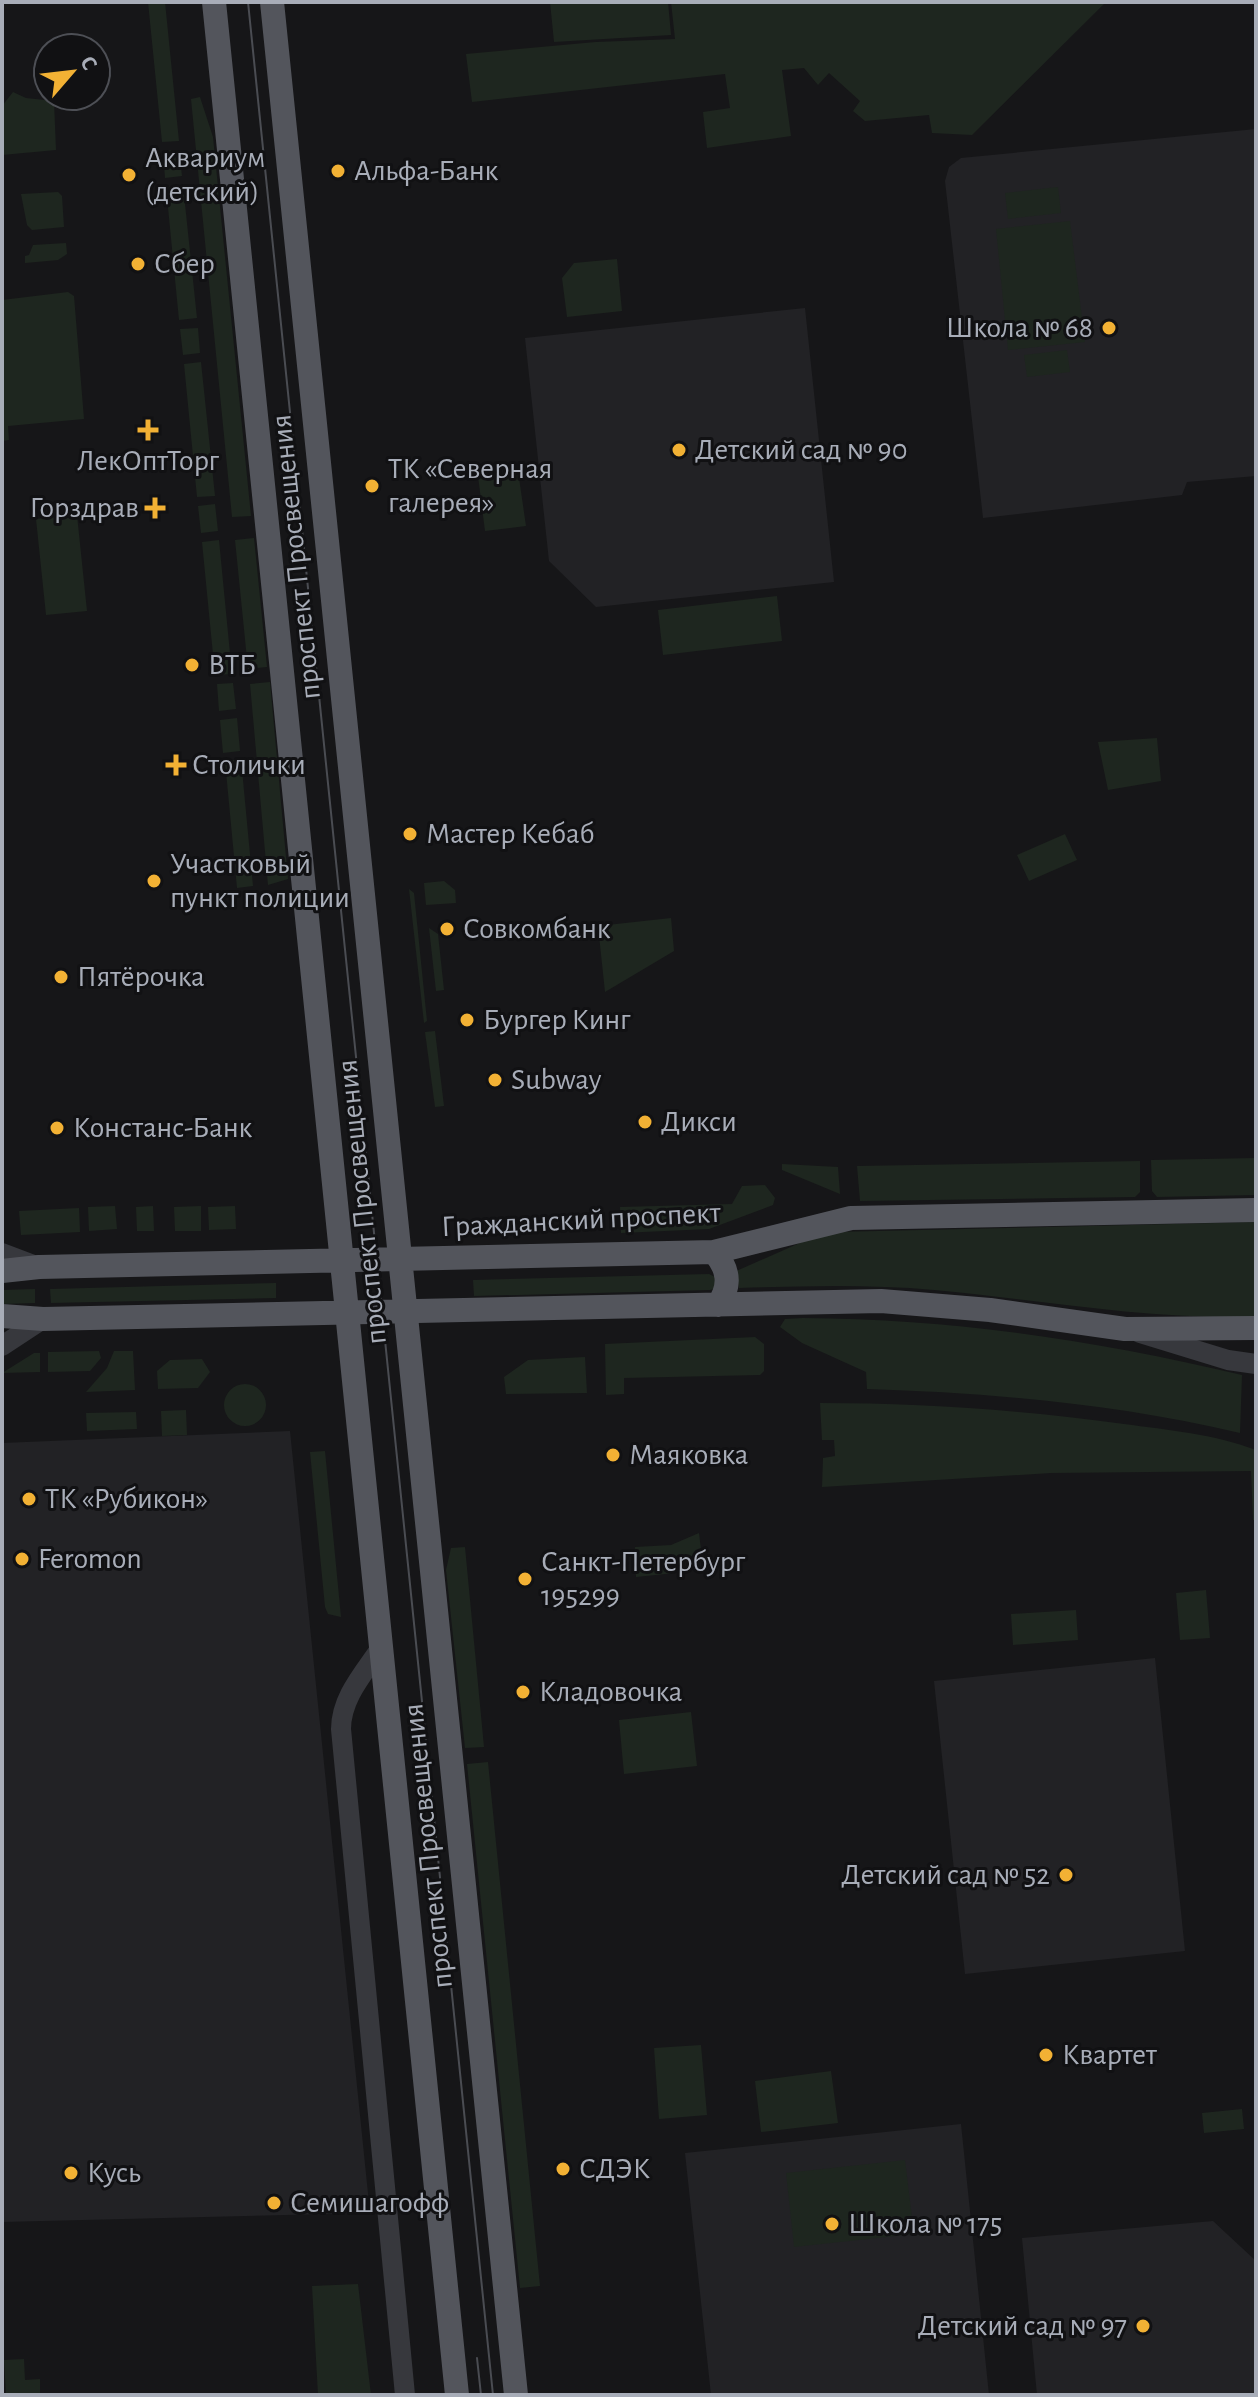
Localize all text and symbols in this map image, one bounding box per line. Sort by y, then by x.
north arrow [32,32,112,112]
text: С [76,53,101,74]
place label: Аквариум (детский) [145,143,265,207]
place label: Альфа-Банк [354,156,499,186]
marker: Альфа-Банк [329,162,347,180]
marker: Аквариум (детский) [120,166,138,184]
place label: Сбер [154,249,215,279]
marker: Сбер [129,255,147,273]
place label: Школа № 68 [946,313,1093,343]
marker: Школа № 68 [1100,319,1118,337]
street label: проспект Просвещения [266,413,326,701]
marker: ЛекОптТорг [139,421,157,439]
place label: Детский сад № 90 [695,435,908,465]
marker: Детский сад № 90 [670,441,688,459]
place label: ЛекОптТорг [77,446,220,476]
place label: ТК «Северная галерея» [388,454,553,518]
marker: ТК «Северная галерея» [363,477,381,495]
place label: Горздрав [30,493,139,523]
marker: Горздрав [146,499,164,517]
place label: ВТБ [208,650,256,680]
marker: ВТБ [183,656,201,674]
place label: Столички [192,750,306,780]
marker: Столички [167,756,185,774]
place label: Мастер Кебаб [426,819,594,849]
marker: Мастер Кебаб [401,825,419,843]
place label: Участковый пункт полиции [170,849,350,913]
marker: Участковый пункт полиции [145,872,163,890]
place label: Совкомбанк [463,914,611,944]
marker: Совкомбанк [438,920,456,938]
place label: Пятёрочка [77,962,205,992]
marker: Пятёрочка [52,968,70,986]
place label: Бургер Кинг [483,1005,631,1035]
marker: Бургер Кинг [458,1011,476,1029]
street label: проспект Просвещения [332,1058,392,1346]
place label: Subway [511,1065,602,1095]
marker: Subway [486,1071,504,1089]
place label: Дикси [661,1107,737,1137]
place label: Констанс-Банк [73,1113,253,1143]
marker: Дикси [636,1113,654,1131]
marker: Констанс-Банк [48,1119,66,1137]
street label: Гражданский проспект [441,1198,722,1242]
place label: Маяковка [629,1440,748,1470]
marker: Маяковка [604,1446,622,1464]
place label: ТК «Рубикон» [45,1484,208,1514]
marker: ТК «Рубикон» [20,1490,38,1508]
place label: Feromon [38,1544,142,1574]
place label: Санкт-Петербург 195299 [541,1547,746,1611]
marker: Feromon [13,1550,31,1568]
marker: Санкт-Петербург 195299 [516,1570,534,1588]
place label: Кладовочка [539,1677,682,1707]
marker: Кладовочка [514,1683,532,1701]
street label: проспект Просвещения [398,1702,458,1990]
place label: Детский сад № 52 [841,1860,1050,1890]
marker: Детский сад № 52 [1057,1866,1075,1884]
place label: Квартет [1062,2040,1157,2070]
marker: Квартет [1037,2046,1055,2064]
place label: СДЭК [579,2154,650,2184]
place label: Кусь [87,2158,141,2188]
marker: СДЭК [554,2160,572,2178]
marker: Кусь [62,2164,80,2182]
place label: Семишагофф [290,2188,449,2218]
marker: Семишагофф [265,2194,283,2212]
place label: Школа № 175 [848,2209,1002,2239]
marker: Школа № 175 [823,2215,841,2233]
place label: Детский сад № 97 [918,2311,1127,2341]
marker: Детский сад № 97 [1134,2317,1152,2335]

